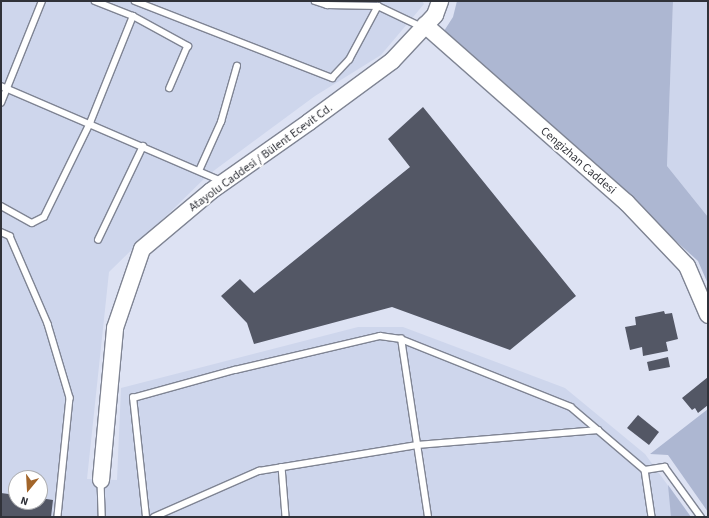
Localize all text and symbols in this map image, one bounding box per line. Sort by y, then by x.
street label: Atayolu Caddesi / Bülent Ecevit Cd. [186,101,336,215]
street label: Cengizhan Caddesi [537,124,619,198]
north arrow [8,470,48,510]
text: N [19,493,30,509]

